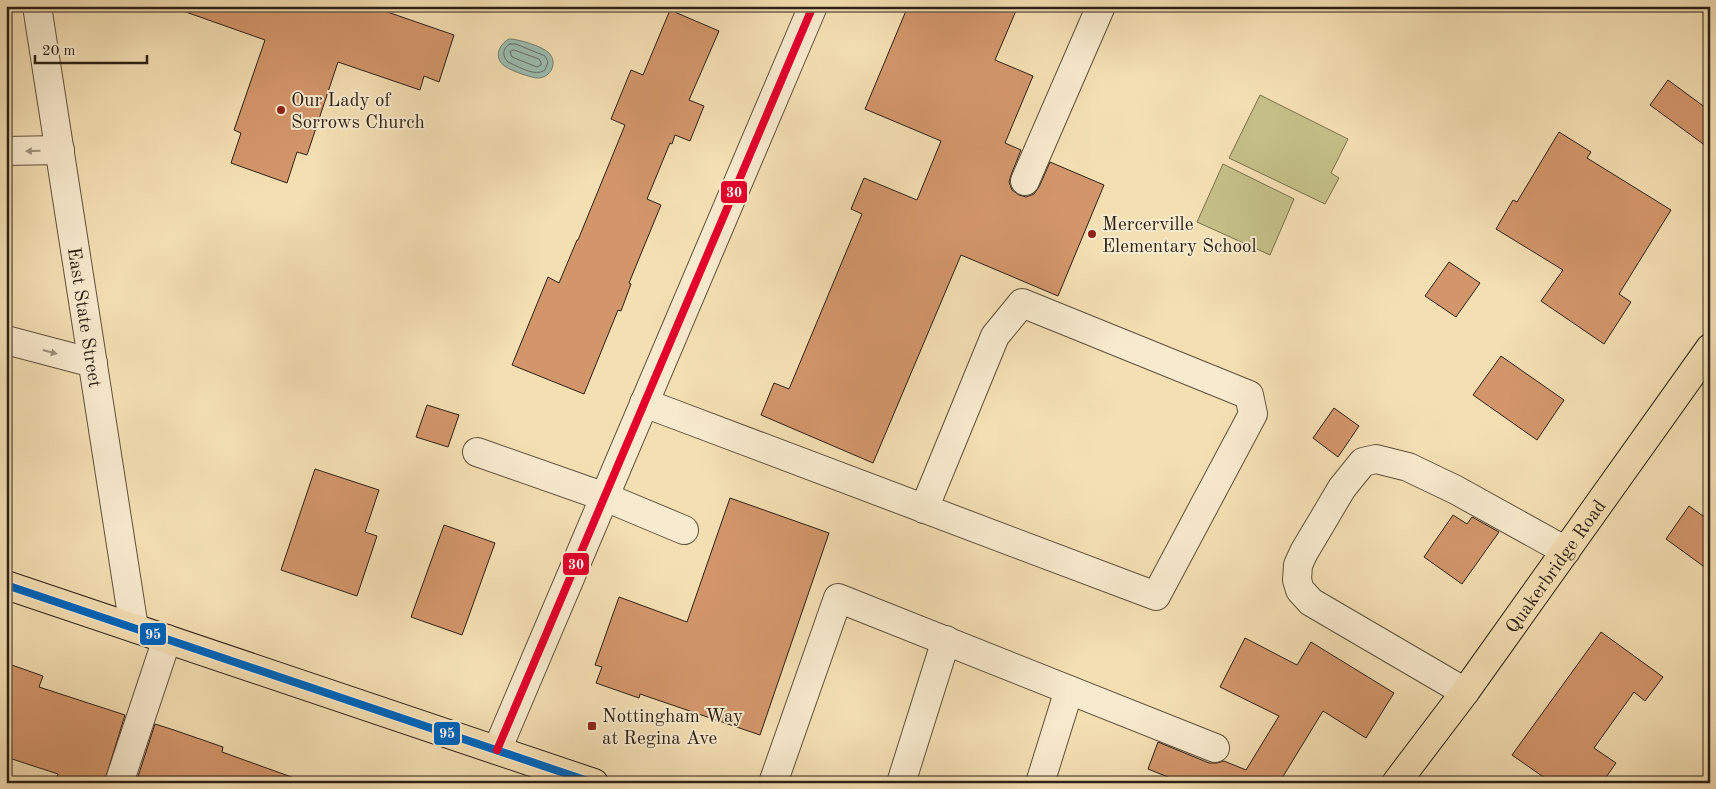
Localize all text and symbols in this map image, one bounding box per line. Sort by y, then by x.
scale bar [35,32,148,64]
text: 20 m [42,44,76,59]
place label: Our Lady of Sorrows Church [291,92,425,133]
marker: Our Lady of Sorrows Church [275,104,287,116]
one-way arrow [25,147,41,155]
line badge: 30 [720,180,748,204]
text: 30 [726,186,742,200]
place label: Mercerville Elementary School [1102,216,1257,257]
marker: Mercerville Elementary School [1086,228,1098,240]
street label: East State Street [63,246,103,389]
one-way arrow [42,348,57,356]
street label: Quakerbridge Road [1503,497,1611,637]
line badge: 30 [562,552,590,576]
text: 30 [568,558,584,572]
line badge: 95 [139,622,167,646]
text: 95 [145,628,161,642]
place label: Nottingham Way at Regina Ave [602,708,743,749]
marker: Nottingham Way at Regina Ave [586,720,598,732]
line badge: 95 [433,721,461,746]
text: 95 [439,727,455,741]

